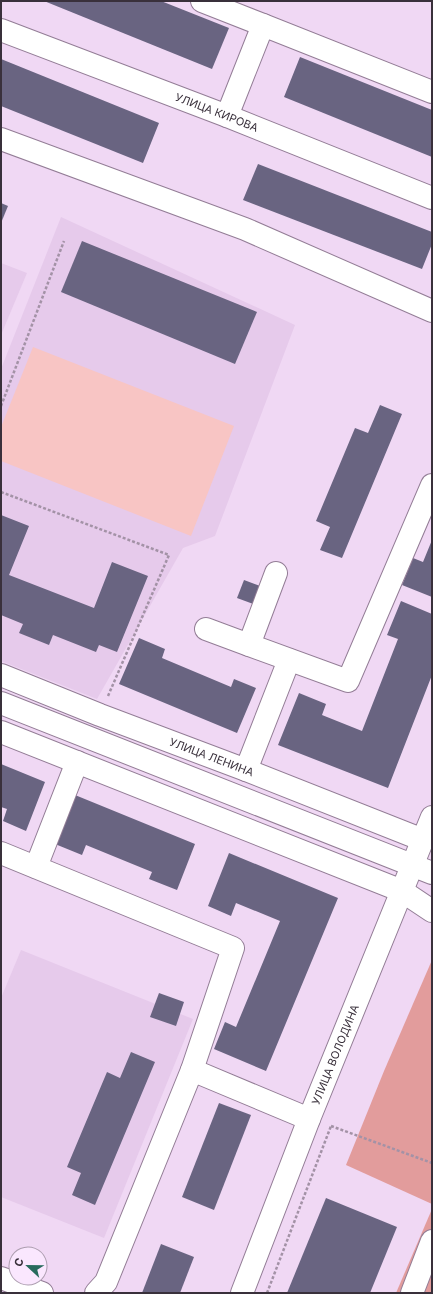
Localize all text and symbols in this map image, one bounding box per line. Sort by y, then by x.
street label: УЛИЦА КИРОВА [173,90,261,135]
street label: УЛИЦА ЛЕНИНА [167,735,256,780]
street label: УЛИЦА ВОЛОДИНА [308,1002,362,1107]
north arrow [8,1246,48,1286]
text: С [11,1256,27,1269]

